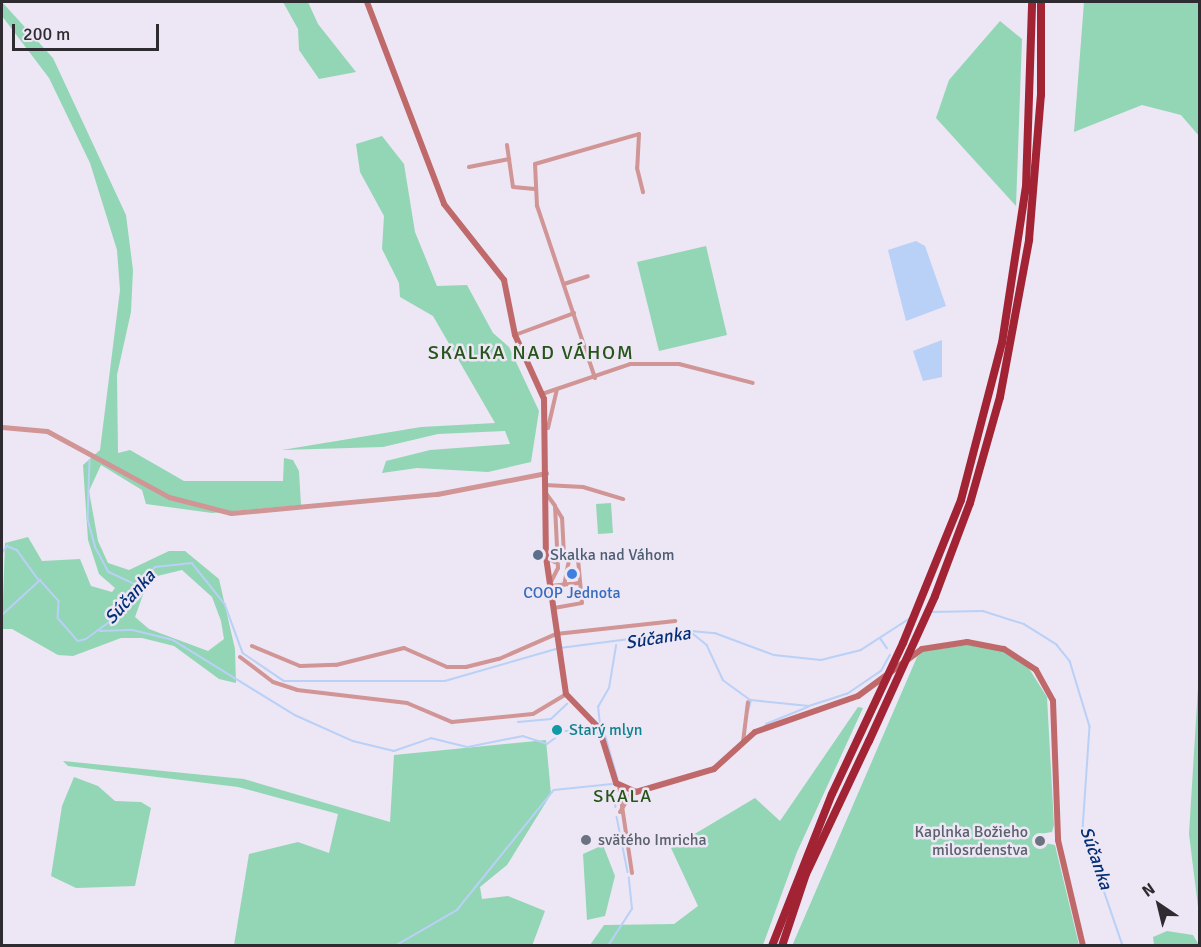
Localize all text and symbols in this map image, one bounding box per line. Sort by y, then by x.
scale bar [15,12,162,50]
text: 200 m [23,23,70,45]
district label: SKALKA NAD VÁHOM [428,340,634,364]
place label: Skalka nad Váhom [550,545,675,565]
marker: Skalka nad Váhom [531,548,545,562]
water label: Súčanka [100,565,160,629]
marker: COOP Jednota [565,567,579,581]
place label: COOP Jednota [523,583,621,603]
water label: Súčanka [624,622,692,654]
place label: Starý mlyn [569,720,642,740]
marker: Starý mlyn [550,723,564,737]
district label: SKALA [593,785,653,807]
place label: Kaplnka Božieho milosrdenstva [915,822,1028,860]
water label: Súčanka [1075,824,1117,892]
place label: svätého Imricha [598,830,707,850]
marker: svätého Imricha [579,833,593,847]
marker: Kaplnka Božieho milosrdenstva [1033,834,1047,848]
north arrow [1129,875,1189,935]
text: N [1138,879,1159,902]

